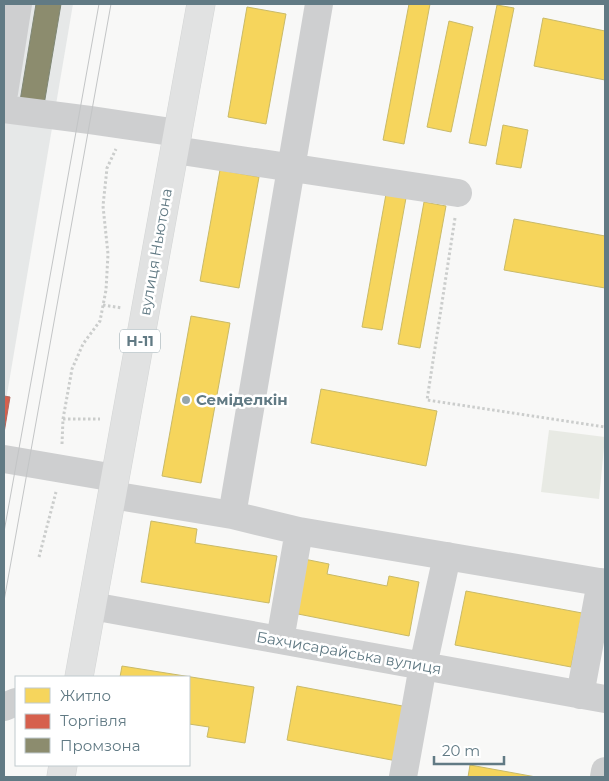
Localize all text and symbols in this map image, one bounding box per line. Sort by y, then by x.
street label: вулиця Ньютона [135,187,176,317]
road number: Н-11 [120,330,160,352]
place label: Семіделкін [196,390,288,409]
marker: Семіделкін [180,394,192,406]
street label: Бахчисарайська вулиця [255,627,443,678]
legend [15,676,190,766]
text: Житло [60,686,111,705]
text: Торгівля [60,711,127,730]
scale bar [434,734,504,766]
text: Промзона [60,736,140,755]
text: 20 m [442,741,480,760]

